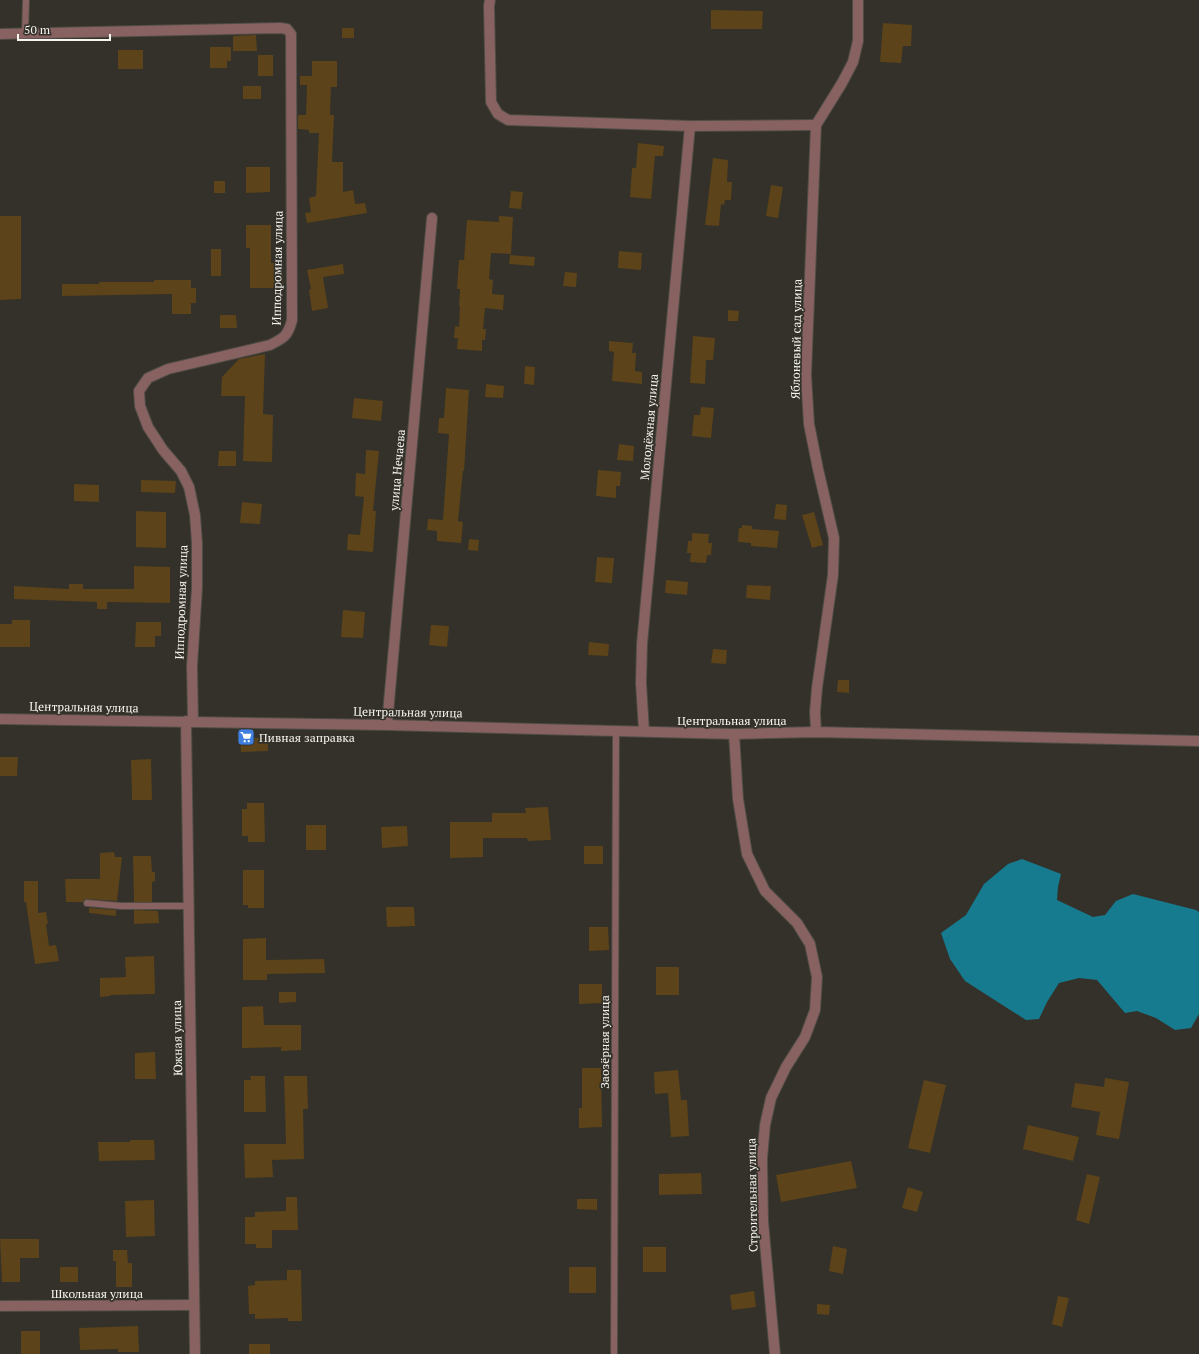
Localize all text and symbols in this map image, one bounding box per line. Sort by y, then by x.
scale bar [18,16,110,42]
text: 50 m [24,22,51,37]
street label: Ипподромная улица [268,211,286,325]
street label: Яблоневый сад улица [787,279,805,399]
street label: Молодёжная улица [637,373,661,481]
street label: улица Нечаева [386,429,408,512]
street label: Ипподромная улица [172,544,190,660]
street label: Центральная улица [29,699,139,715]
street label: Центральная улица [353,704,463,720]
street label: Центральная улица [677,713,787,728]
supermarket icon: Пивная заправка [236,727,256,747]
place label: Пивная заправка [259,730,355,745]
street label: Заозёрная улица [597,995,612,1089]
street label: Южная улица [169,1000,185,1076]
street label: Строительная улица [744,1138,760,1252]
street label: Школьная улица [51,1286,143,1301]

